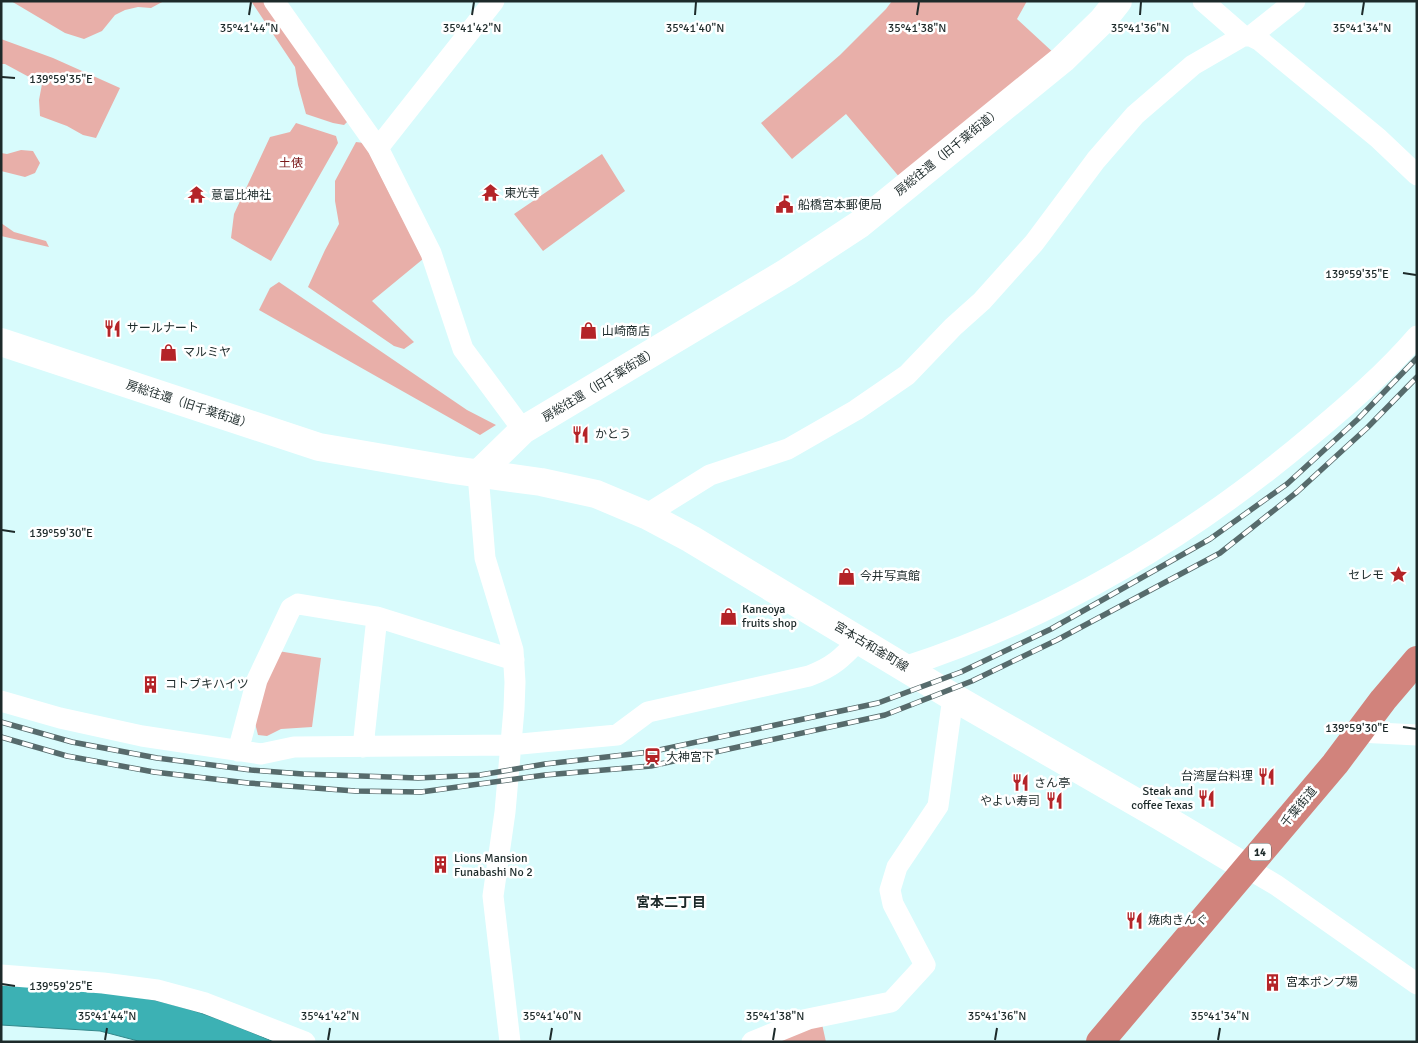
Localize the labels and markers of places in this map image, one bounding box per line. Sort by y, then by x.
temple icon: 東光寺 [480,183,500,203]
temple icon: 意富比神社 [187,185,207,205]
place label: 東光寺 [504,186,540,201]
place label: 意富比神社 [211,188,271,203]
public building icon: 船橋宮本郵便局 [774,195,794,215]
place label: 船橋宮本郵便局 [798,198,882,213]
restaurant icon: サールナート [103,318,123,338]
place label: サールナート [127,321,199,336]
shop icon: 山崎商店 [578,321,598,341]
place label: 山崎商店 [602,324,650,339]
shop icon: マルミヤ [159,342,179,362]
place label: マルミヤ [183,345,231,360]
restaurant icon: かとう [571,424,591,444]
place label: かとう [595,427,631,442]
place icon: セレモ [1388,565,1408,585]
shop icon: 今井写真館 [836,566,856,586]
place label: セレモ [1348,568,1384,583]
place label: 今井写真館 [860,569,920,584]
place label: Kaneoya fruits shop [742,602,797,631]
shop icon: Kaneoya fruits shop [718,606,738,626]
building icon: コトブキハイツ [141,674,161,694]
place label: コトブキハイツ [165,677,249,692]
station icon: 大神宮下 [642,747,662,767]
place label: 大神宮下 [666,750,714,765]
restaurant icon: 台湾屋台料理 [1257,766,1277,786]
place label: 台湾屋台料理 [1181,769,1253,784]
restaurant icon: さん亭 [1010,773,1030,793]
place label: さん亭 [1034,776,1070,791]
place label: Steak and coffee Texas [1131,784,1193,813]
restaurant icon: Steak and coffee Texas [1197,788,1217,808]
restaurant icon: やよい寿司 [1044,791,1064,811]
place label: やよい寿司 [980,794,1040,809]
place label: Lions Mansion Funabashi No 2 [454,851,533,880]
building icon: Lions Mansion Funabashi No 2 [430,855,450,875]
restaurant icon: 焼肉きんぐ [1124,910,1144,930]
place label: 焼肉きんぐ [1148,913,1208,928]
building icon: 宮本ポンプ場 [1262,972,1282,992]
place label: 宮本ポンプ場 [1286,975,1358,990]

